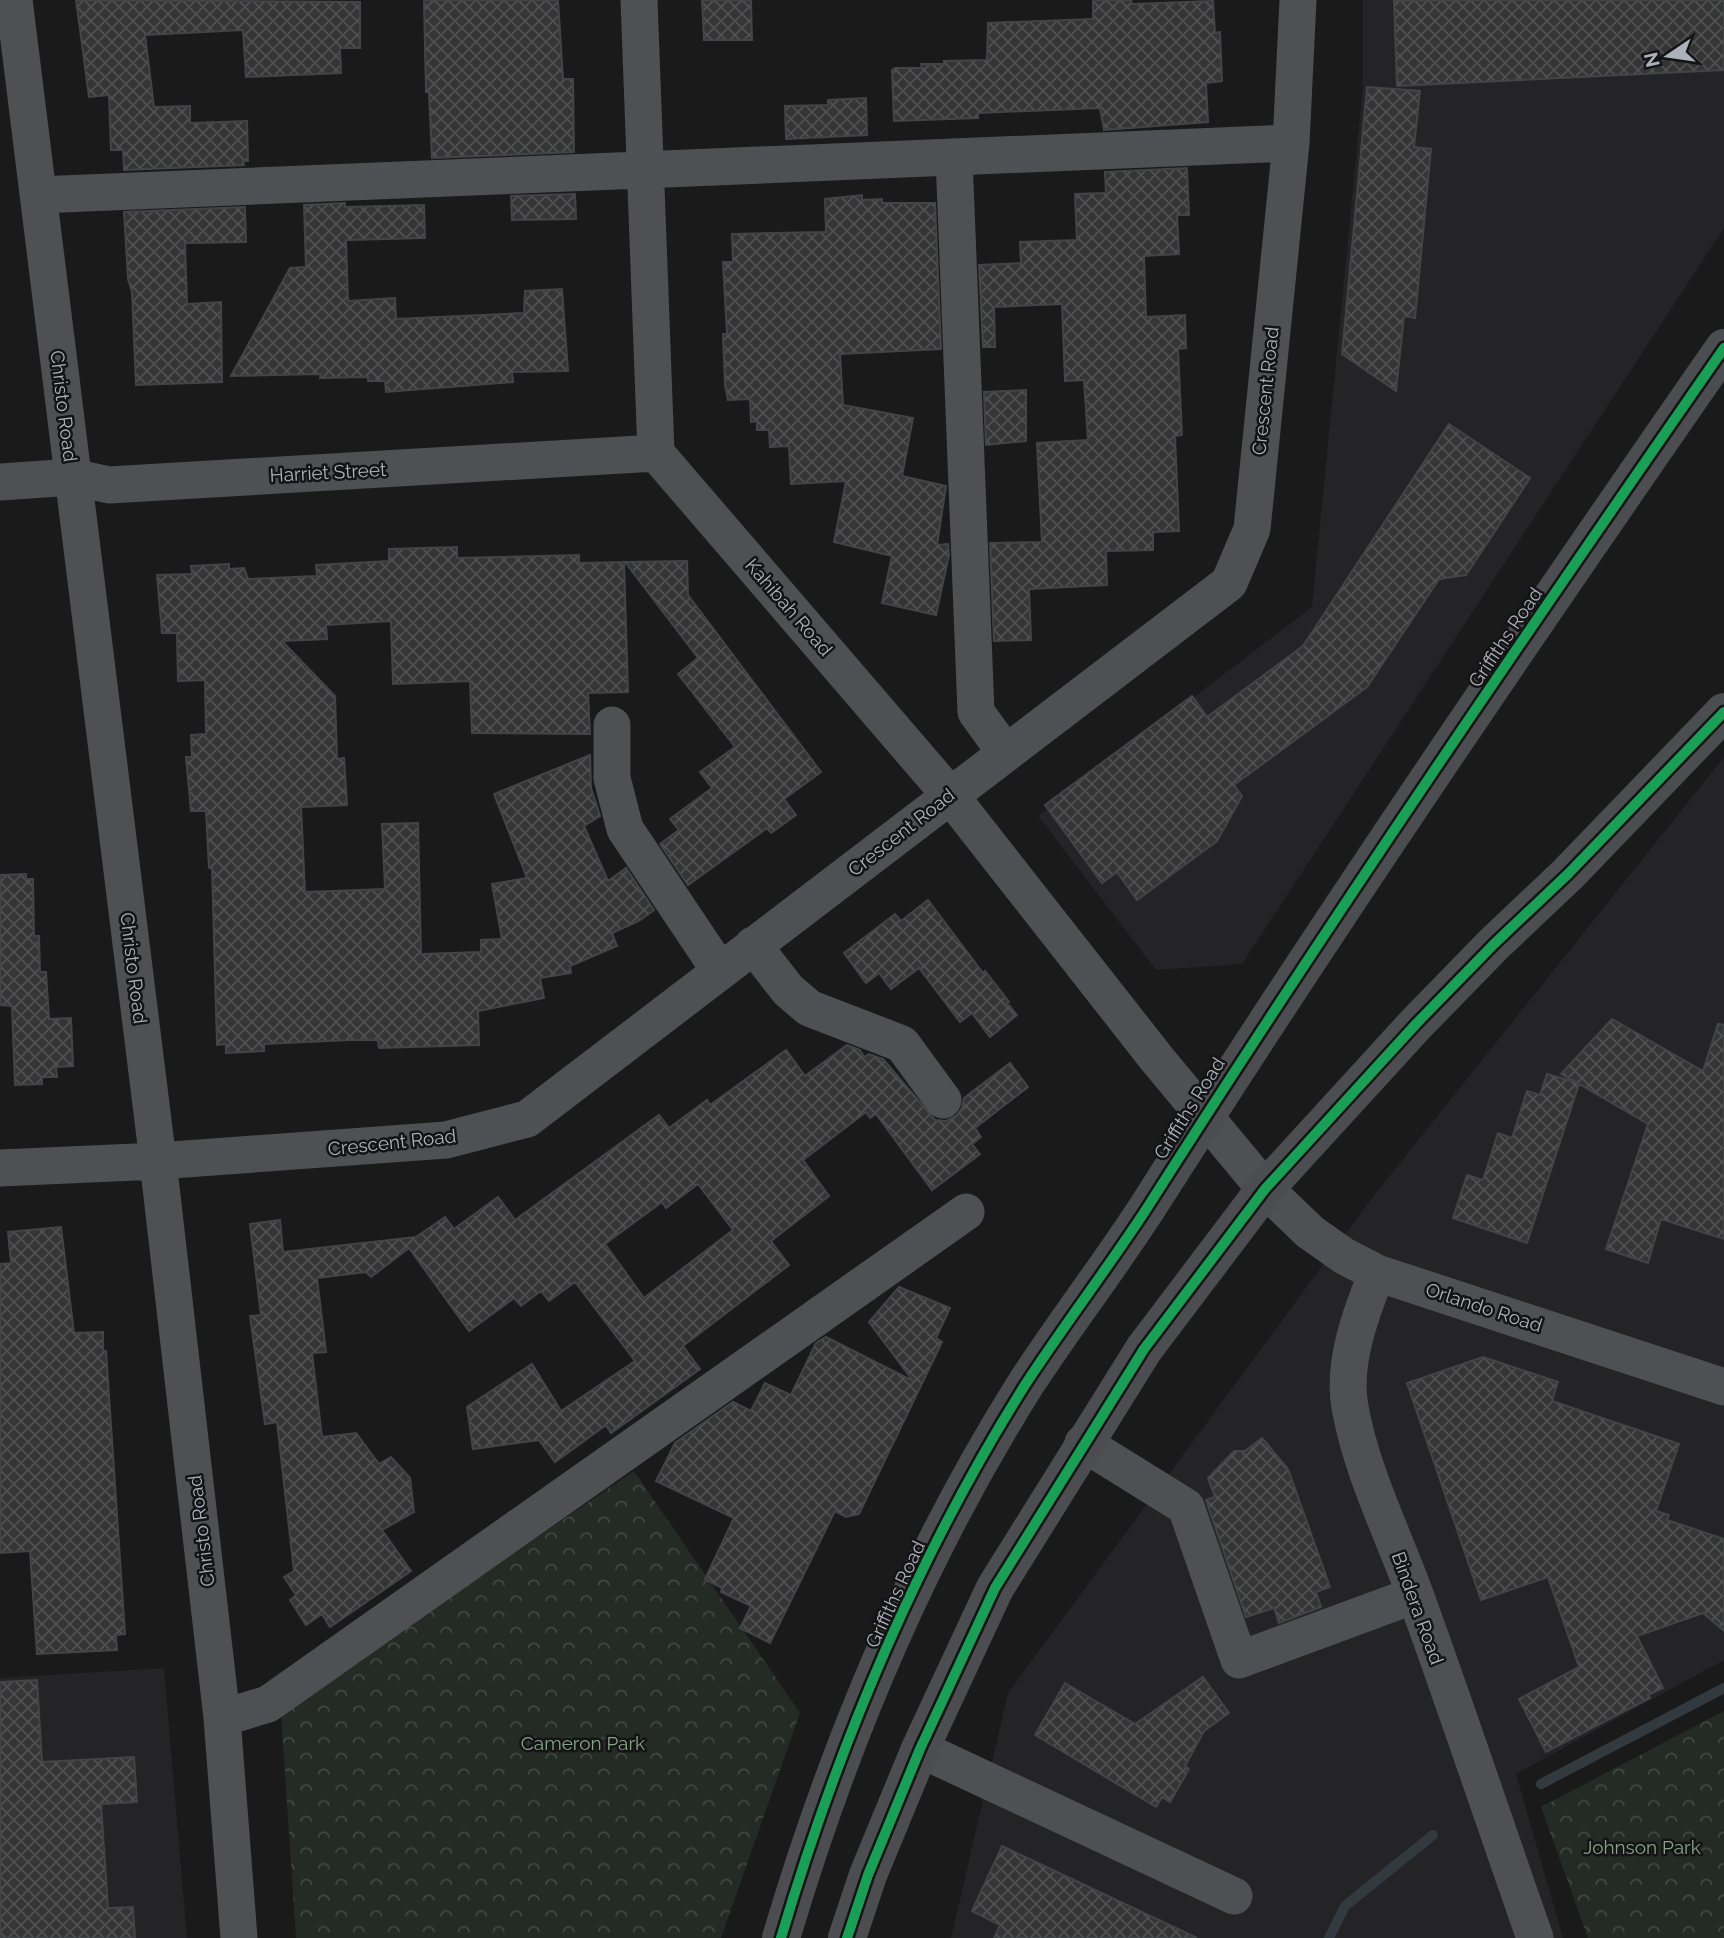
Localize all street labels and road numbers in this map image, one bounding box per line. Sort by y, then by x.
street label: Crescent Road [1247,326,1283,456]
street label: Christo Road [46,349,82,463]
street label: Harriet Street [269,458,387,486]
street label: Kahibah Road [741,554,837,660]
street label: Griffiths Road [1464,583,1546,691]
street label: Crescent Road [843,784,959,880]
street label: Christo Road [116,911,152,1025]
street label: Griffiths Road [1149,1053,1229,1163]
street label: Crescent Road [327,1124,457,1160]
street label: Orlando Road [1423,1278,1545,1336]
street label: Christo Road [183,1474,219,1588]
street label: Griffiths Road [861,1537,929,1651]
street label: Bindera Road [1387,1549,1449,1667]

